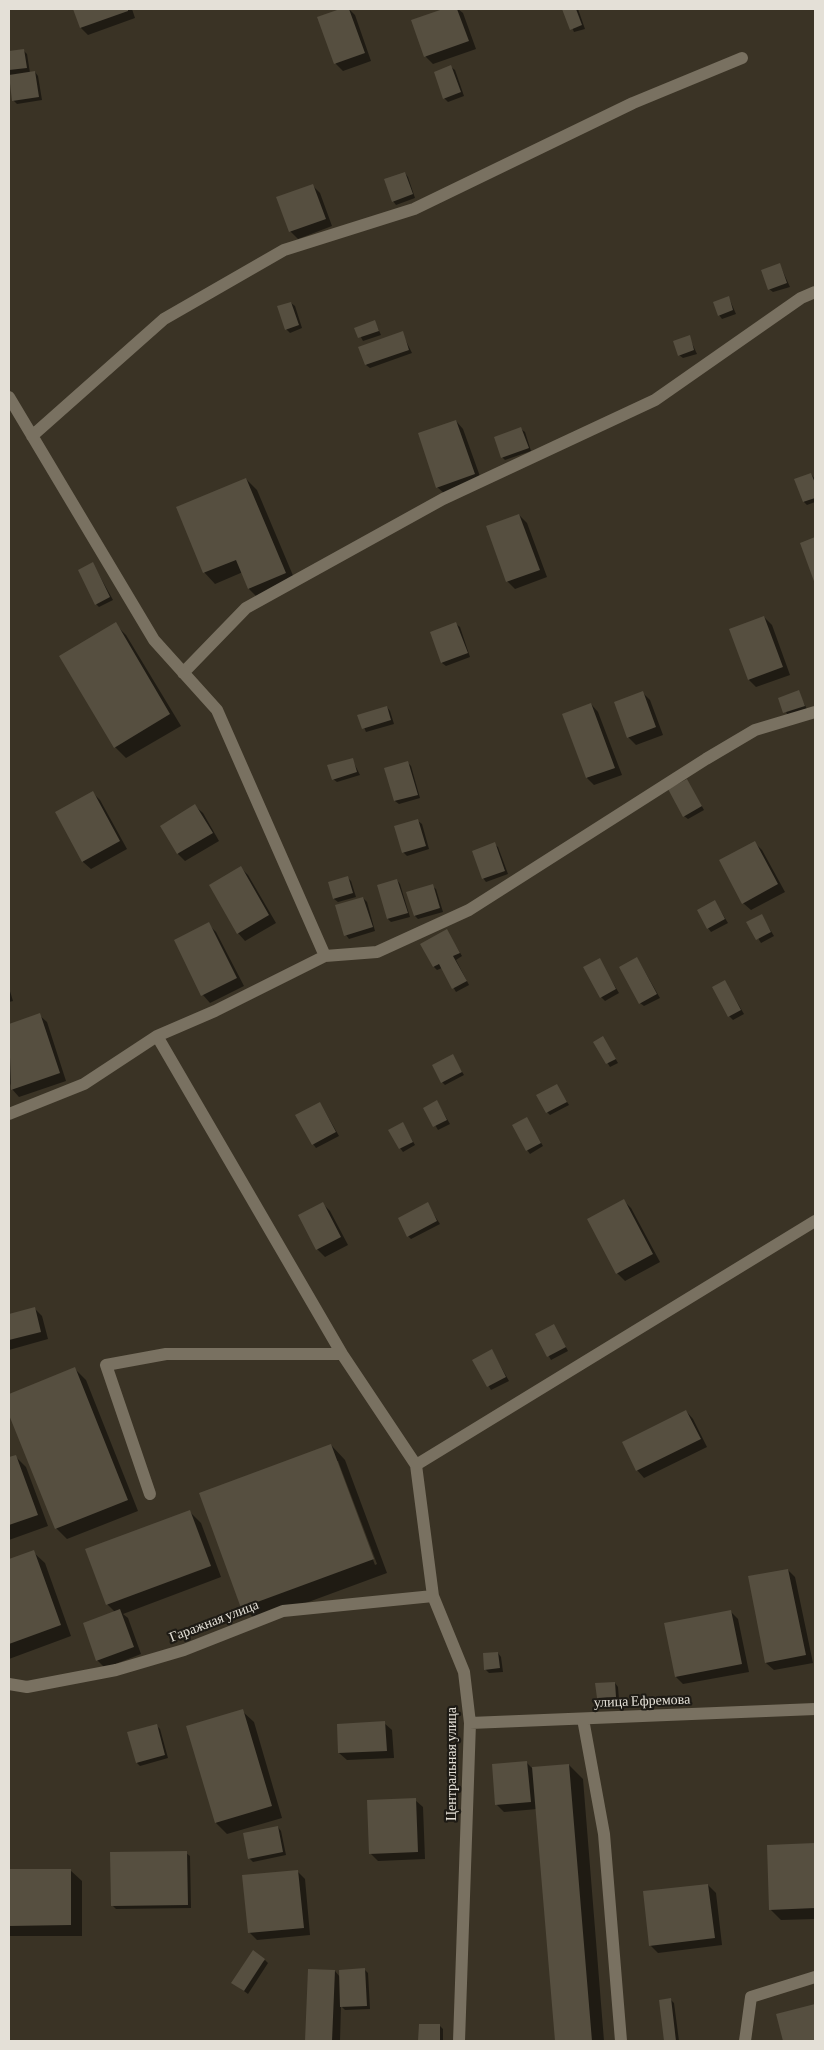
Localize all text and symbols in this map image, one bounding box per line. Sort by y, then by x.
street label: Гаражная улица [167,1596,261,1646]
street label: улица Ефремова [593,1691,691,1711]
street label: Центральная улица [444,1707,460,1821]

